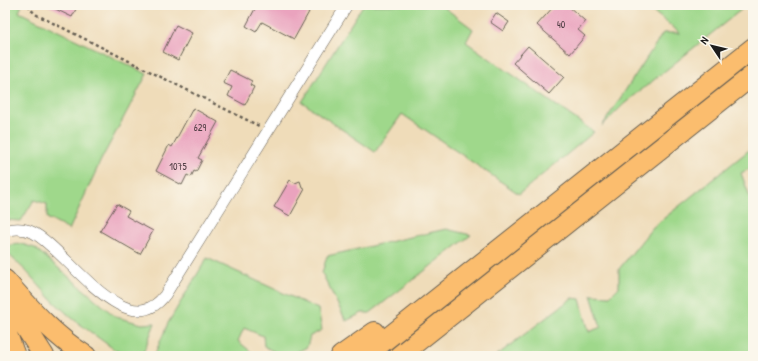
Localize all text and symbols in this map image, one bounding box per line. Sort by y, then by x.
house number: 40 [557,18,566,31]
north arrow [692,26,732,66]
text: N [696,34,711,47]
house number: 629 [194,121,206,134]
house number: 1075 [169,160,187,173]

